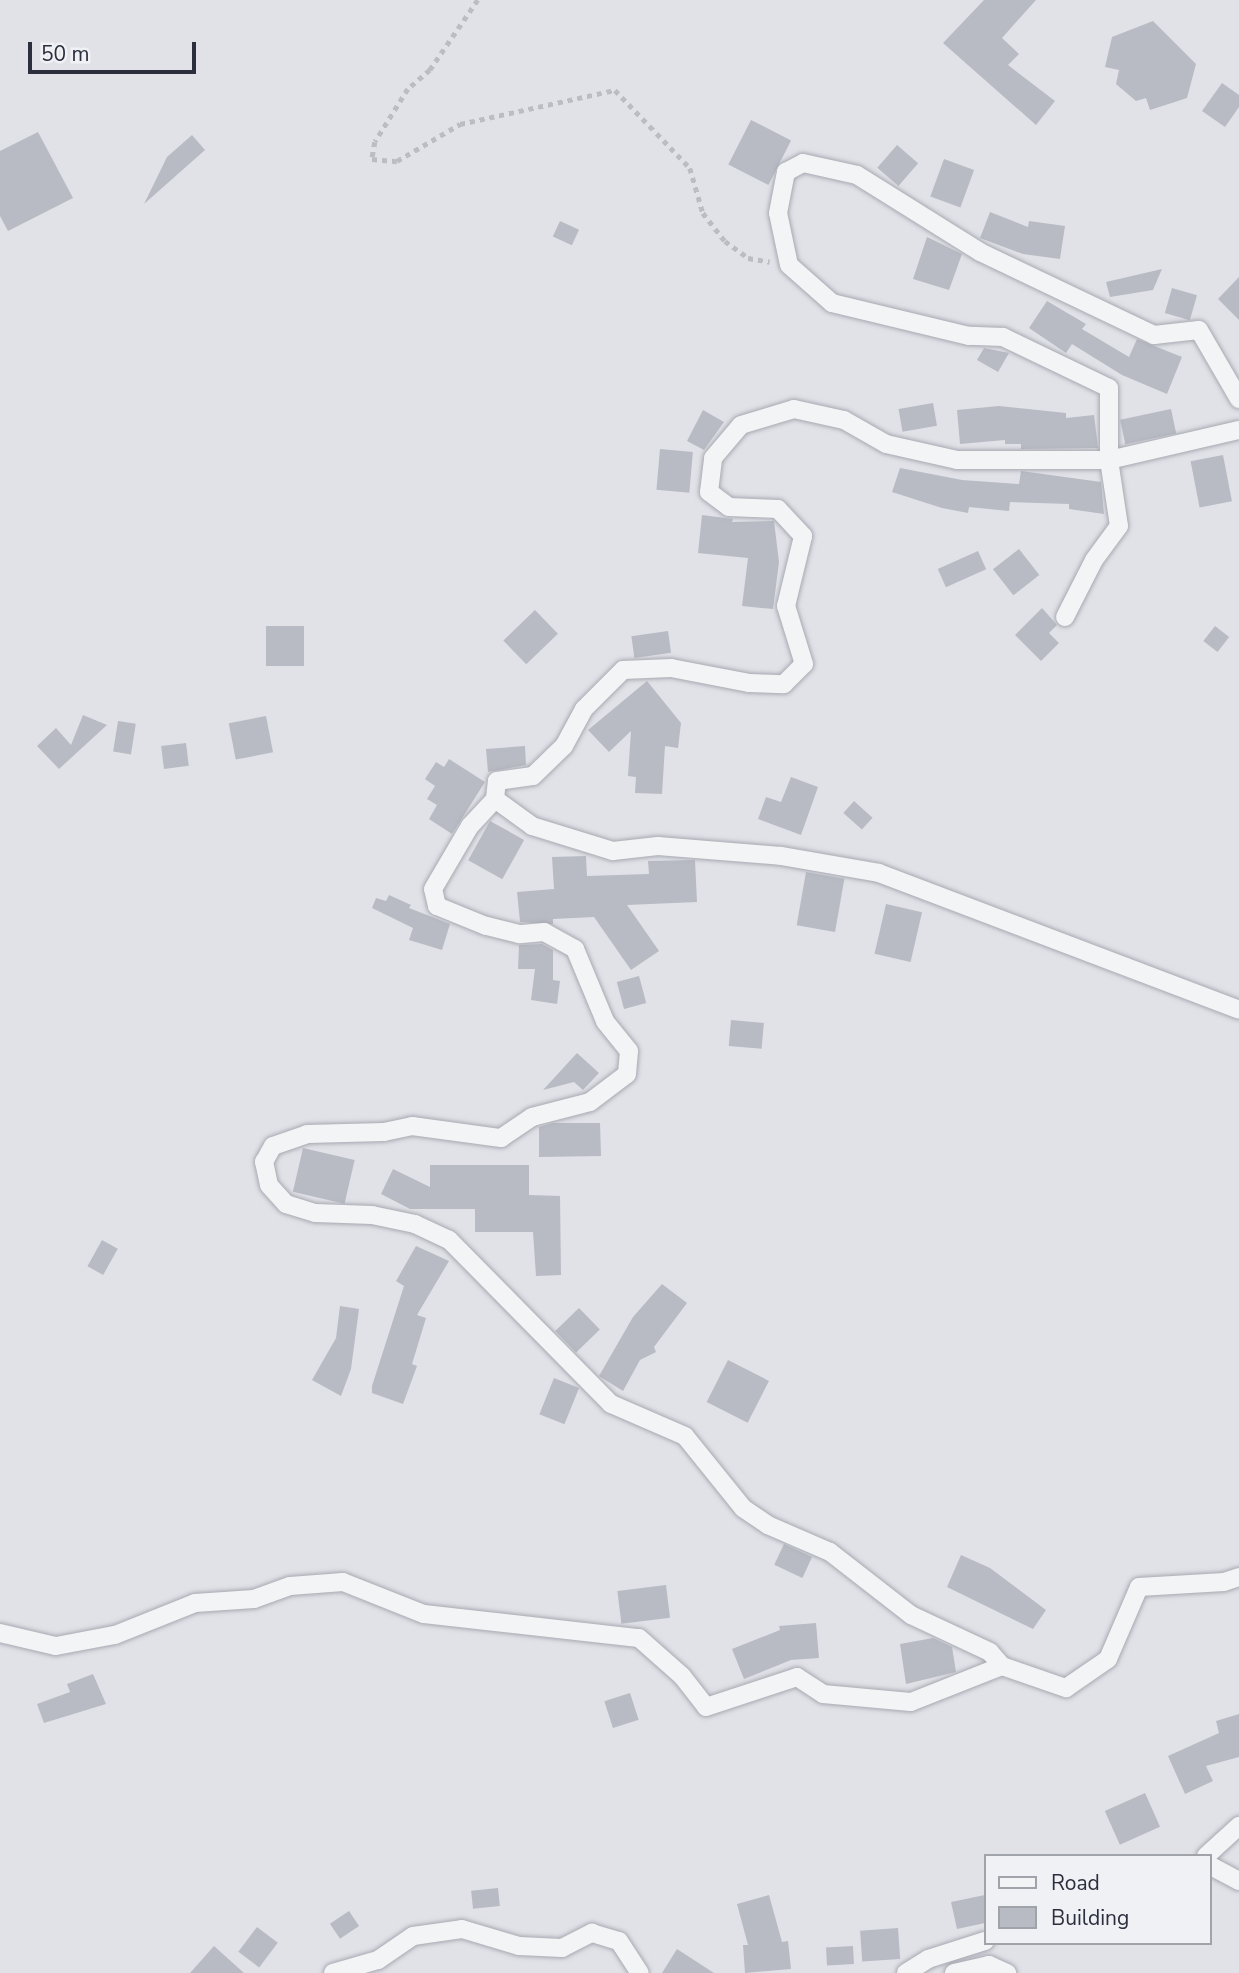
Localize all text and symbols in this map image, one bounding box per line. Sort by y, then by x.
scale bar [32,28,200,72]
text: 50 m [41,40,90,68]
legend [984,1854,1211,1945]
text: Road [1051,1869,1100,1897]
text: Building [1051,1904,1129,1932]

